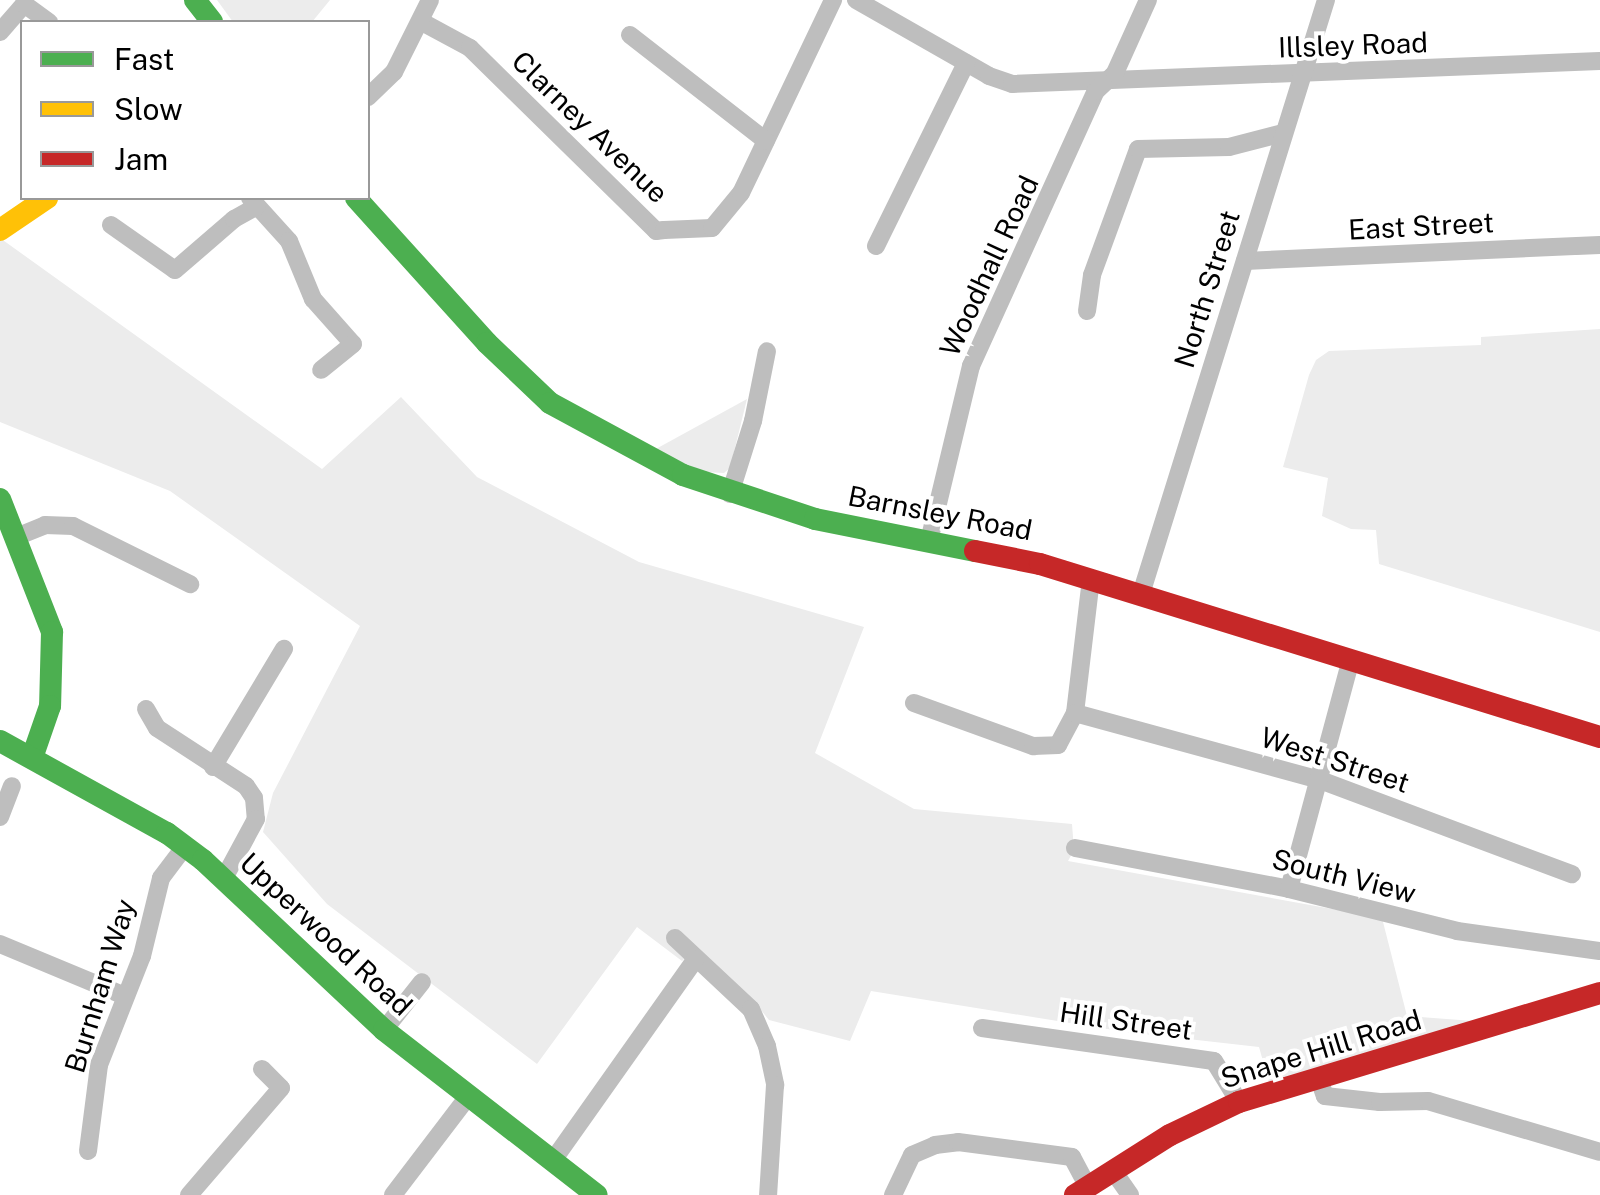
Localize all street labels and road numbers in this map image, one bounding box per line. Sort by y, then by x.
street label: Illsley Road [1278,26,1428,64]
street label: Clarney Avenue [505,44,675,210]
street label: Woodhall Road [933,170,1045,362]
street label: East Street [1347,205,1495,247]
street label: North Street [1167,206,1247,372]
street label: Barnsley Road [845,479,1035,547]
street label: West Street [1256,720,1414,800]
street label: South View [1268,842,1420,910]
street label: Upperwood Road [233,846,419,1022]
street label: Burnham Way [58,895,142,1077]
street label: Hill Street [1057,995,1195,1047]
street label: Snape Hill Road [1217,1003,1425,1095]

